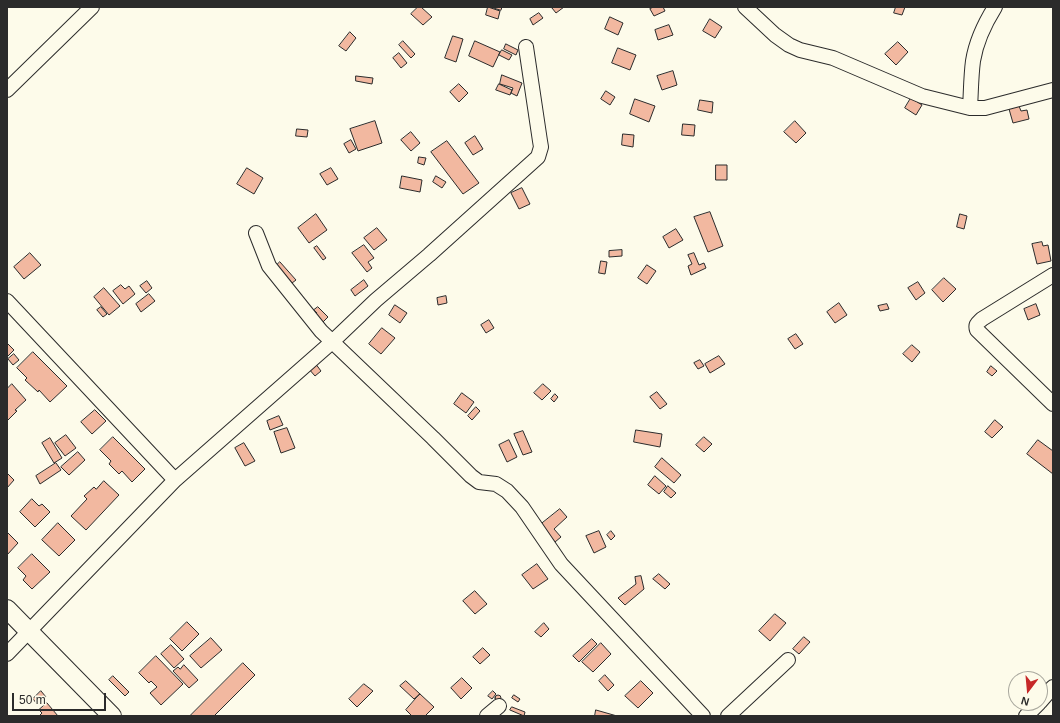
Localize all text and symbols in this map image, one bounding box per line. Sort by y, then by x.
north arrow [1008,671,1048,711]
scale bar [14,685,108,711]
text: 50 m [19,693,46,707]
text: N [1019,695,1030,708]

